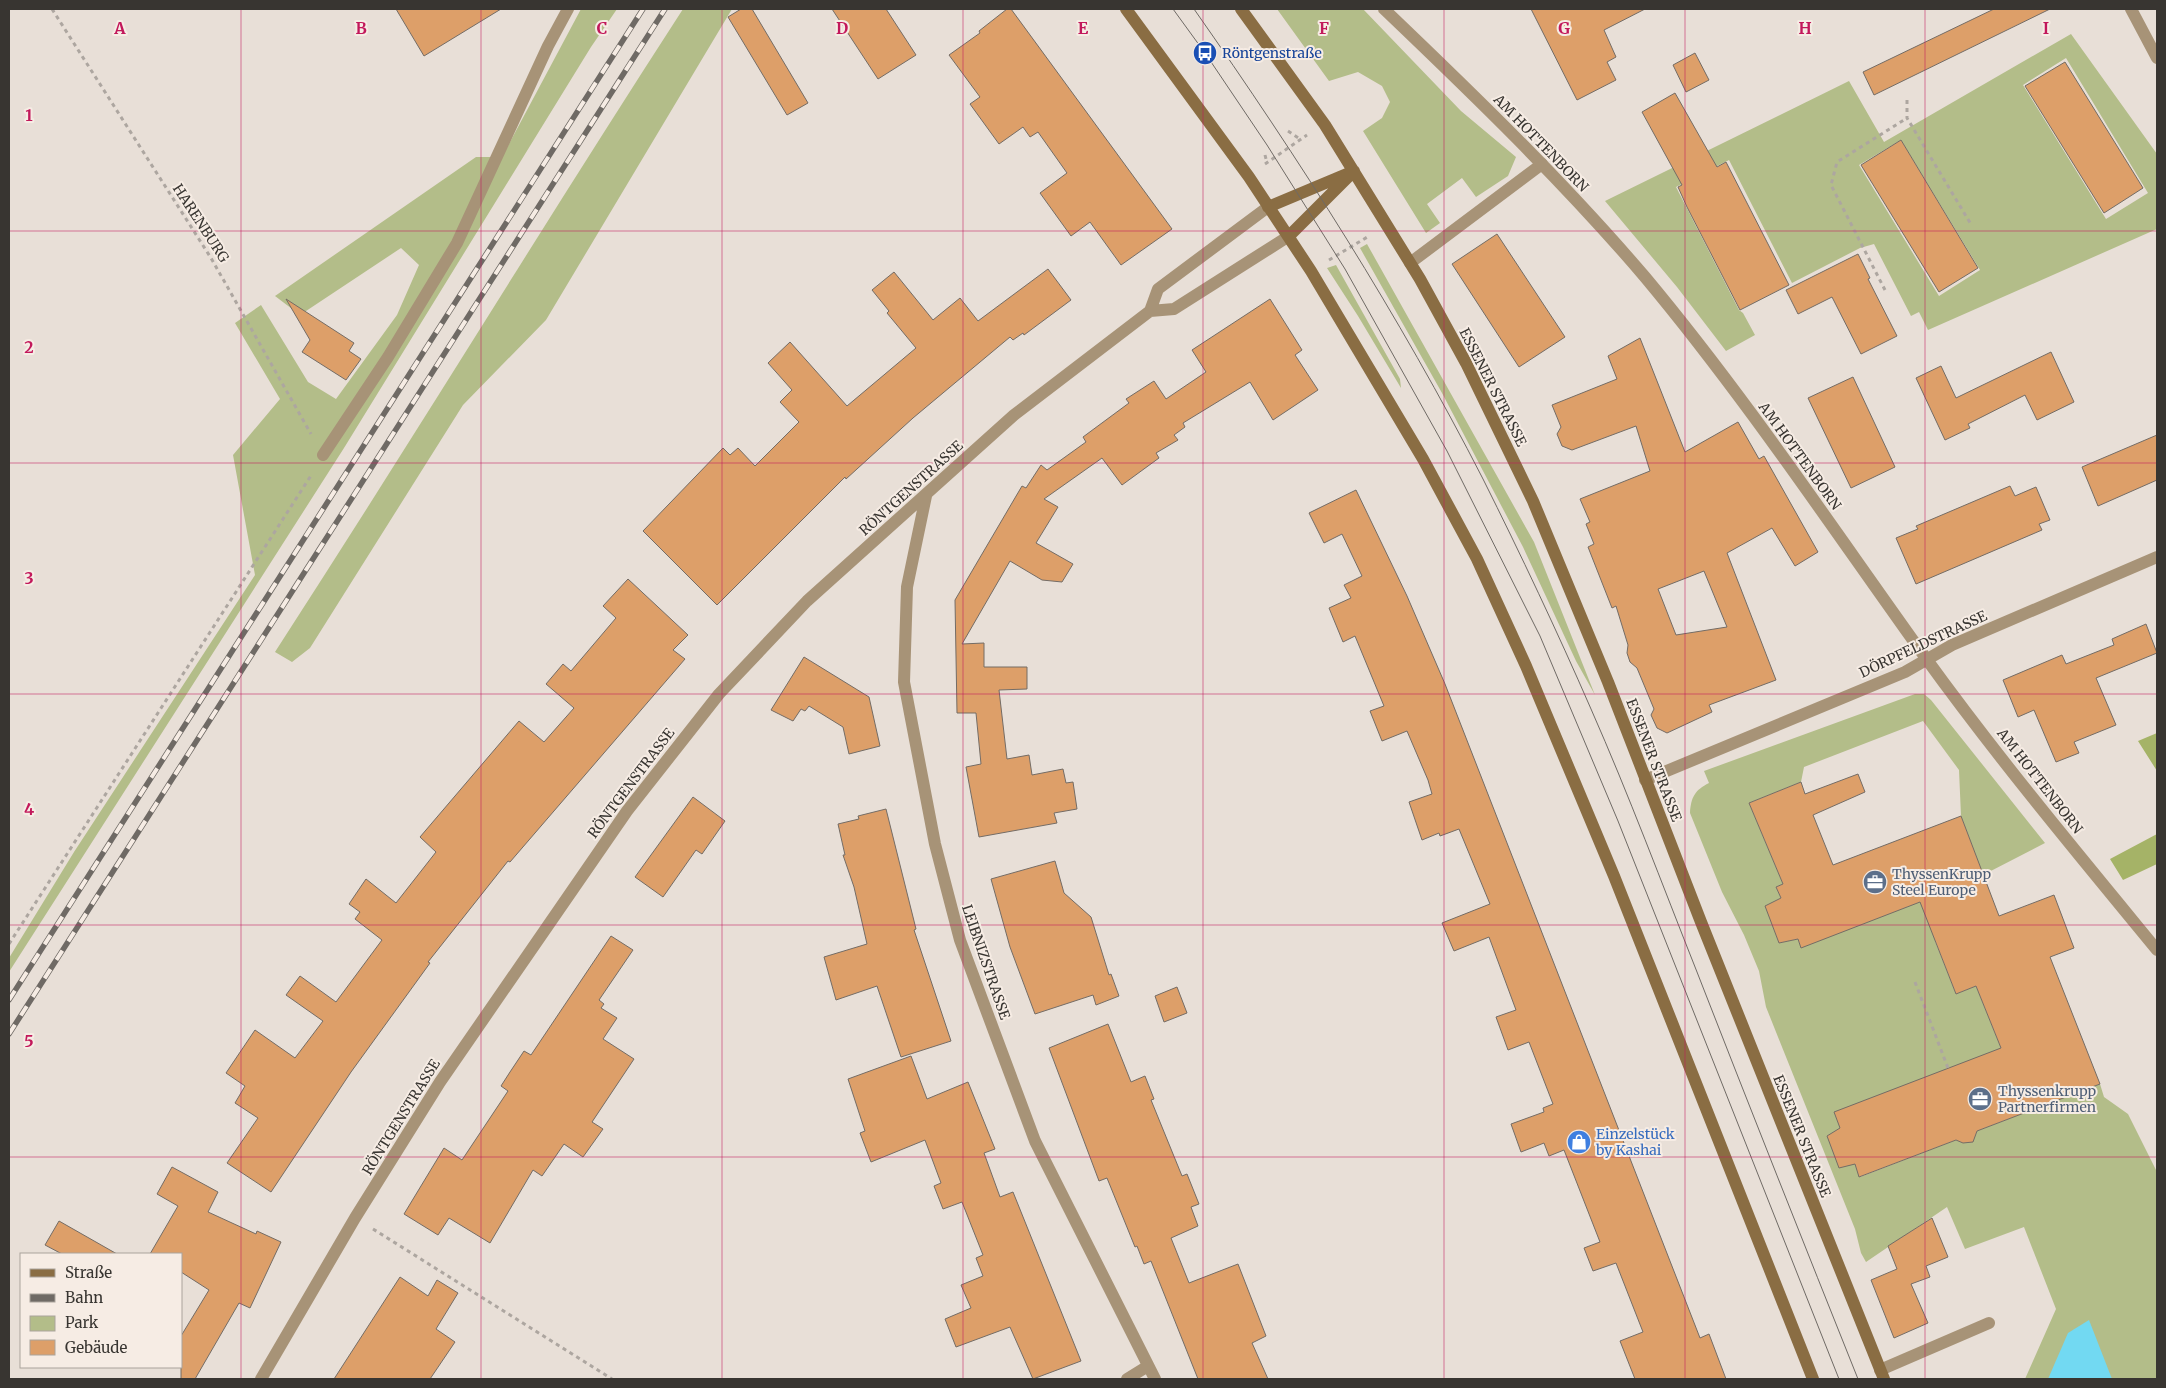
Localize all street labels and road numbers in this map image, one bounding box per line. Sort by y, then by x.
street label: AM HOTTENBORN [1489,90,1592,196]
street label: HARENBURG [169,180,233,266]
street label: ESSENER STRASSE [1455,325,1531,449]
street label: AM HOTTENBORN [1754,398,1845,514]
street label: RÖNTGENSTRASSE [855,437,967,539]
street label: DÖRPFELDSTRASSE [1856,606,1990,682]
street label: ESSENER STRASSE [1622,696,1686,824]
street label: RÖNTGENSTRASSE [584,724,678,842]
street label: AM HOTTENBORN [1993,724,2087,837]
street label: LEIBNIZSTRASSE [958,902,1014,1022]
street label: RÖNTGENSTRASSE [358,1056,444,1178]
street label: ESSENER STRASSE [1769,1072,1835,1200]

